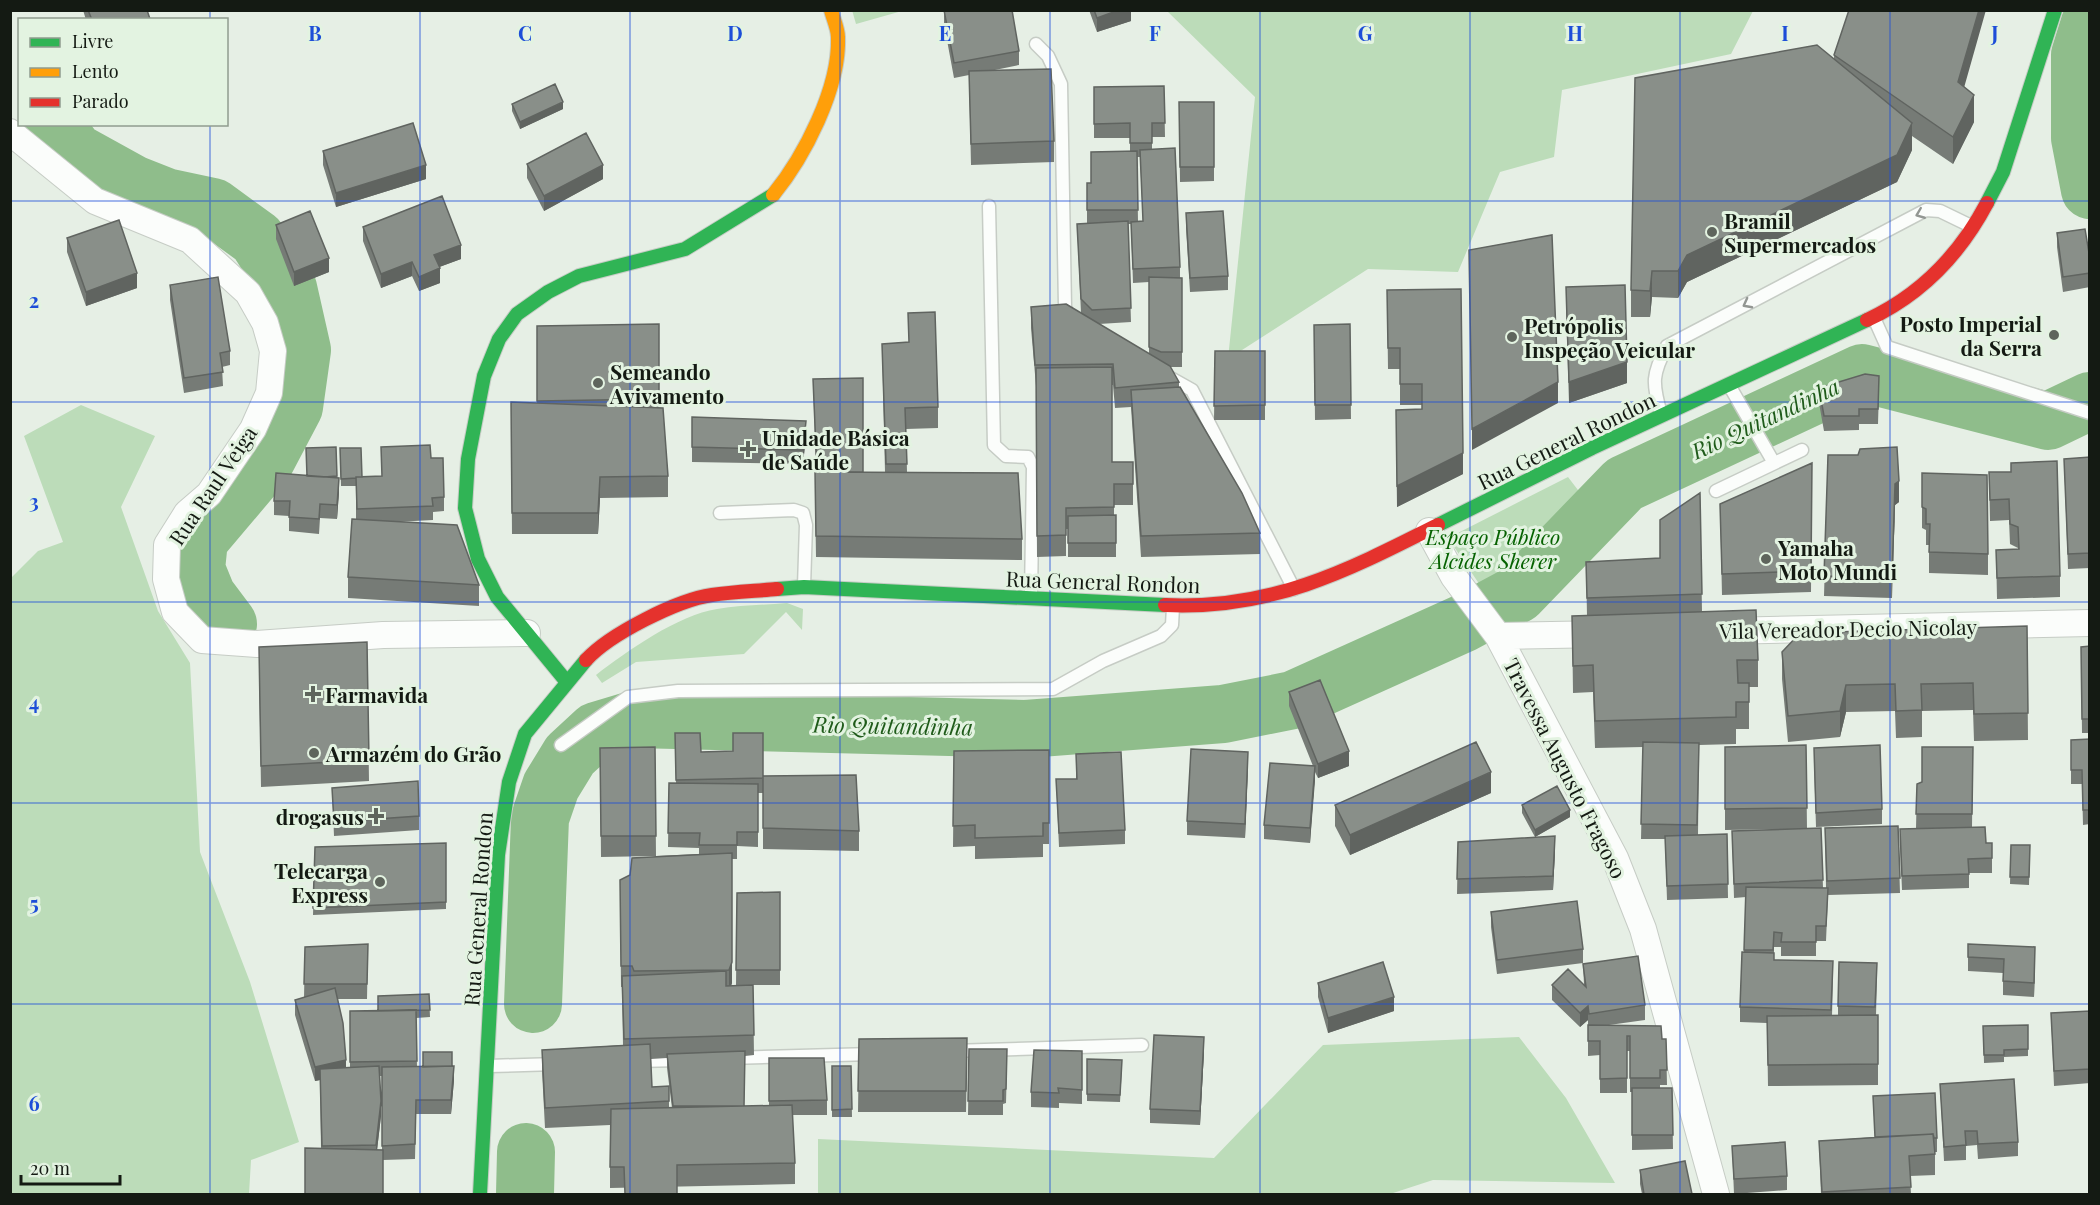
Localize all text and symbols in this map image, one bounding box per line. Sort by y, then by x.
legend [18,18,228,126]
text: B [308,19,322,46]
text: C [518,19,532,46]
text: D [727,19,743,46]
text: E [939,19,951,46]
text: F [1149,19,1161,46]
text: G [1358,19,1373,46]
text: H [1567,19,1583,46]
text: I [1781,19,1789,46]
text: J [1990,19,1999,46]
text: Livre [72,29,113,53]
text: Lento [72,59,119,83]
text: Parado [72,89,129,113]
place label: Bramil Supermercados [1724,206,1876,258]
one-way arrow [1916,207,1927,219]
marker: Bramil Supermercados [1705,225,1719,239]
text: 2 [29,286,39,313]
one-way arrow [1743,297,1754,308]
place label: Posto Imperial da Serra [1899,309,2042,361]
place label: Petrópolis Inspeção Veicular [1524,311,1695,363]
marker: Posto Imperial da Serra [2047,328,2061,342]
marker: Petrópolis Inspeção Veicular [1505,330,1519,344]
place label: Semeando Avivamento [609,357,724,409]
water label: Rio Quitandinha [1685,371,1844,466]
marker: Semeando Avivamento [591,376,605,390]
street label: Rua General Rondon [1472,385,1660,495]
street label: Rua Raul Veiga [162,419,263,550]
place label: Unidade Básica de Saúde [762,423,910,475]
marker: Unidade Básica de Saúde [739,440,757,458]
text: 3 [29,487,39,514]
park label: Espaço Público Alcides Sherer [1425,522,1560,574]
place label: Yamaha Moto Mundi [1777,533,1897,585]
marker: Yamaha Moto Mundi [1759,552,1773,566]
street label: Rua General Rondon [1005,564,1201,598]
street label: Vila Vereador Decio Nicolay [1718,612,1978,644]
street label: Travessa Augusto Fragoso [1498,653,1634,883]
place label: Farmavida [325,680,428,708]
marker: Farmavida [306,687,320,701]
text: 4 [29,688,39,715]
water label: Rio Quitandinha [812,709,973,741]
place label: Armazém do Grão [325,739,501,767]
marker: Armazém do Grão [307,746,321,760]
place label: drogasus [276,802,364,830]
marker: drogasus [369,809,383,823]
street label: Rua General Rondon [456,810,498,1007]
place label: Telecarga Express [274,856,368,908]
marker: Telecarga Express [373,875,387,889]
text: 5 [29,889,39,916]
text: 6 [28,1089,40,1116]
scale bar [21,1148,120,1186]
text: 20 m [30,1156,70,1180]

